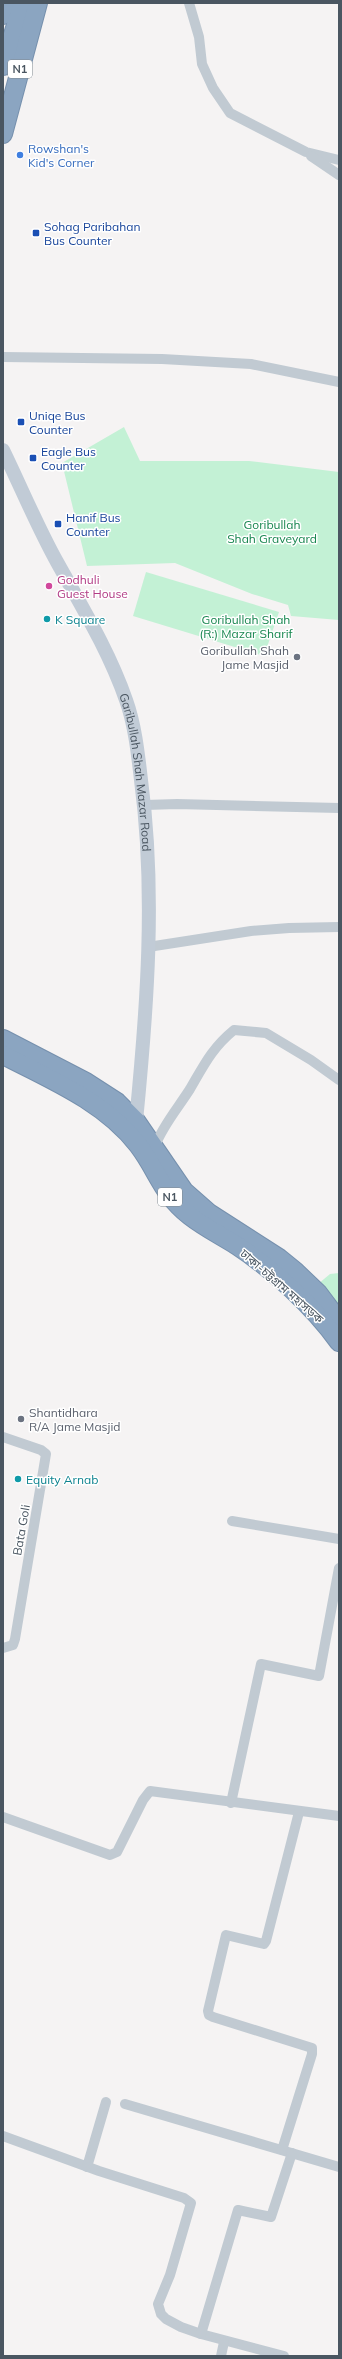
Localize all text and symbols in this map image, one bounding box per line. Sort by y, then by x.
road number: N1 [8,60,32,78]
place label: Rowshan's Kid's Corner [28,141,95,170]
marker: Rowshan's Kid's Corner [15,150,25,160]
place label: Sohag Paribahan Bus Counter [44,219,141,248]
marker: Sohag Paribahan Bus Counter [31,228,41,238]
place label: Uniqe Bus Counter [29,408,86,437]
marker: Uniqe Bus Counter [16,417,26,427]
place label: Eagle Bus Counter [41,444,96,473]
marker: Eagle Bus Counter [28,453,38,463]
place label: Hanif Bus Counter [66,510,121,539]
park label: Goribullah Shah Graveyard [227,517,317,546]
marker: Hanif Bus Counter [53,519,63,529]
place label: Godhuli Guest House [57,572,128,601]
marker: Godhuli Guest House [44,581,54,591]
place label: K Square [55,612,105,627]
park label: Goribullah Shah (R:) Mazar Sharif [199,612,294,641]
marker: K Square [42,614,52,624]
place label: Goribullah Shah Jame Masjid [200,643,289,672]
marker: Goribullah Shah Jame Masjid [292,652,302,662]
street label: Garibullah Shah Mazar Road [117,691,155,852]
road number: N1 [158,1188,182,1206]
street label: ঢাকা-চট্টগ্রাম মহাসড়ক [236,1245,327,1327]
place label: Shantidhara R/A Jame Masjid [29,1405,120,1434]
marker: Shantidhara R/A Jame Masjid [16,1414,26,1424]
place label: Equity Arnab [26,1472,98,1487]
marker: Equity Arnab [13,1474,23,1484]
street label: Bata Goli [9,1503,33,1557]

